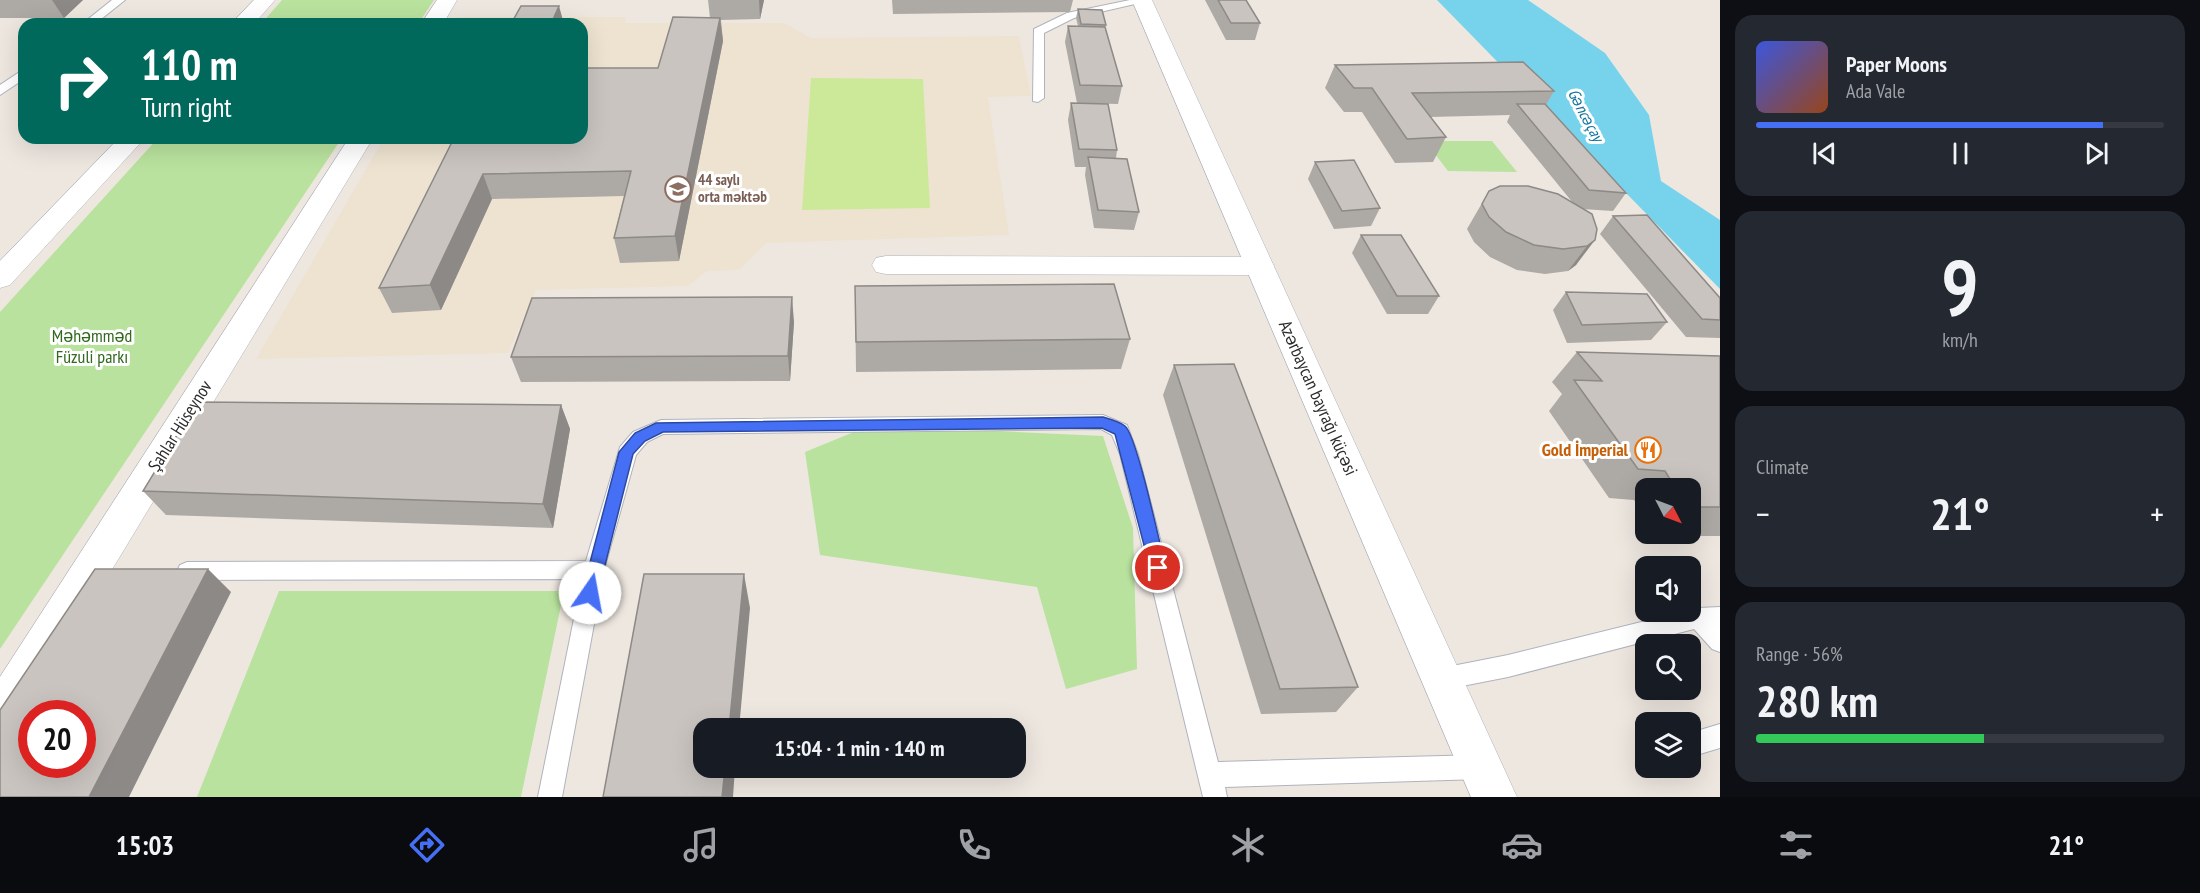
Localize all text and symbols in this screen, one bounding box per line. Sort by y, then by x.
text: 110 m [141,37,238,92]
icon: right [42,42,120,120]
text: Paper Moons [1846,50,1947,78]
text: Ada Vale [1846,78,1905,104]
water label: Gəncəçay [1564,85,1609,146]
text: Turn right [141,90,232,124]
icon: previous [1808,137,1841,170]
icon: pause [1944,137,1977,170]
icon: next [2080,137,2113,170]
place label: 44 saylı orta məktəb [698,170,767,206]
school or university icon: 44 saylı orta məktəb [663,174,693,204]
text: 9 [1941,237,1979,338]
street label: Azərbaycan bayrağı küçəsi [1274,317,1363,479]
park label: Məhəmməd Füzuli parkı [52,324,132,368]
text: km/h [1942,327,1978,353]
street label: Şahlar Hüseynov [143,376,217,475]
restaurant icon: Gold İmperial [1633,435,1663,465]
place label: Gold İmperial [1542,438,1629,461]
text: Climate [1756,454,1809,480]
north arrow [1635,478,1701,544]
map controls [1635,478,1701,778]
text: 21° [1930,484,1990,542]
text: − [1756,492,1770,535]
text: + [2150,492,2164,535]
pin [1132,542,1183,593]
icon: arrive [1141,551,1174,584]
button: sound [1635,556,1701,622]
position arrow [558,561,622,625]
button: search [1635,634,1701,700]
text: Range · 56% [1756,641,1843,667]
text: 280 km [1756,671,1878,729]
speed limit sign: 20 [18,700,96,778]
button: layers [1635,712,1701,778]
text: 15:04 · 1 min · 140 m [774,734,945,762]
icon: directions [406,824,448,866]
icon: music [680,824,722,866]
icon: phone [953,824,995,866]
icon: climate [1227,824,1269,866]
icon: car [1501,824,1543,866]
icon: filters [1775,824,1817,866]
text: 15:03 [116,828,174,862]
text: 21° [2048,828,2084,862]

